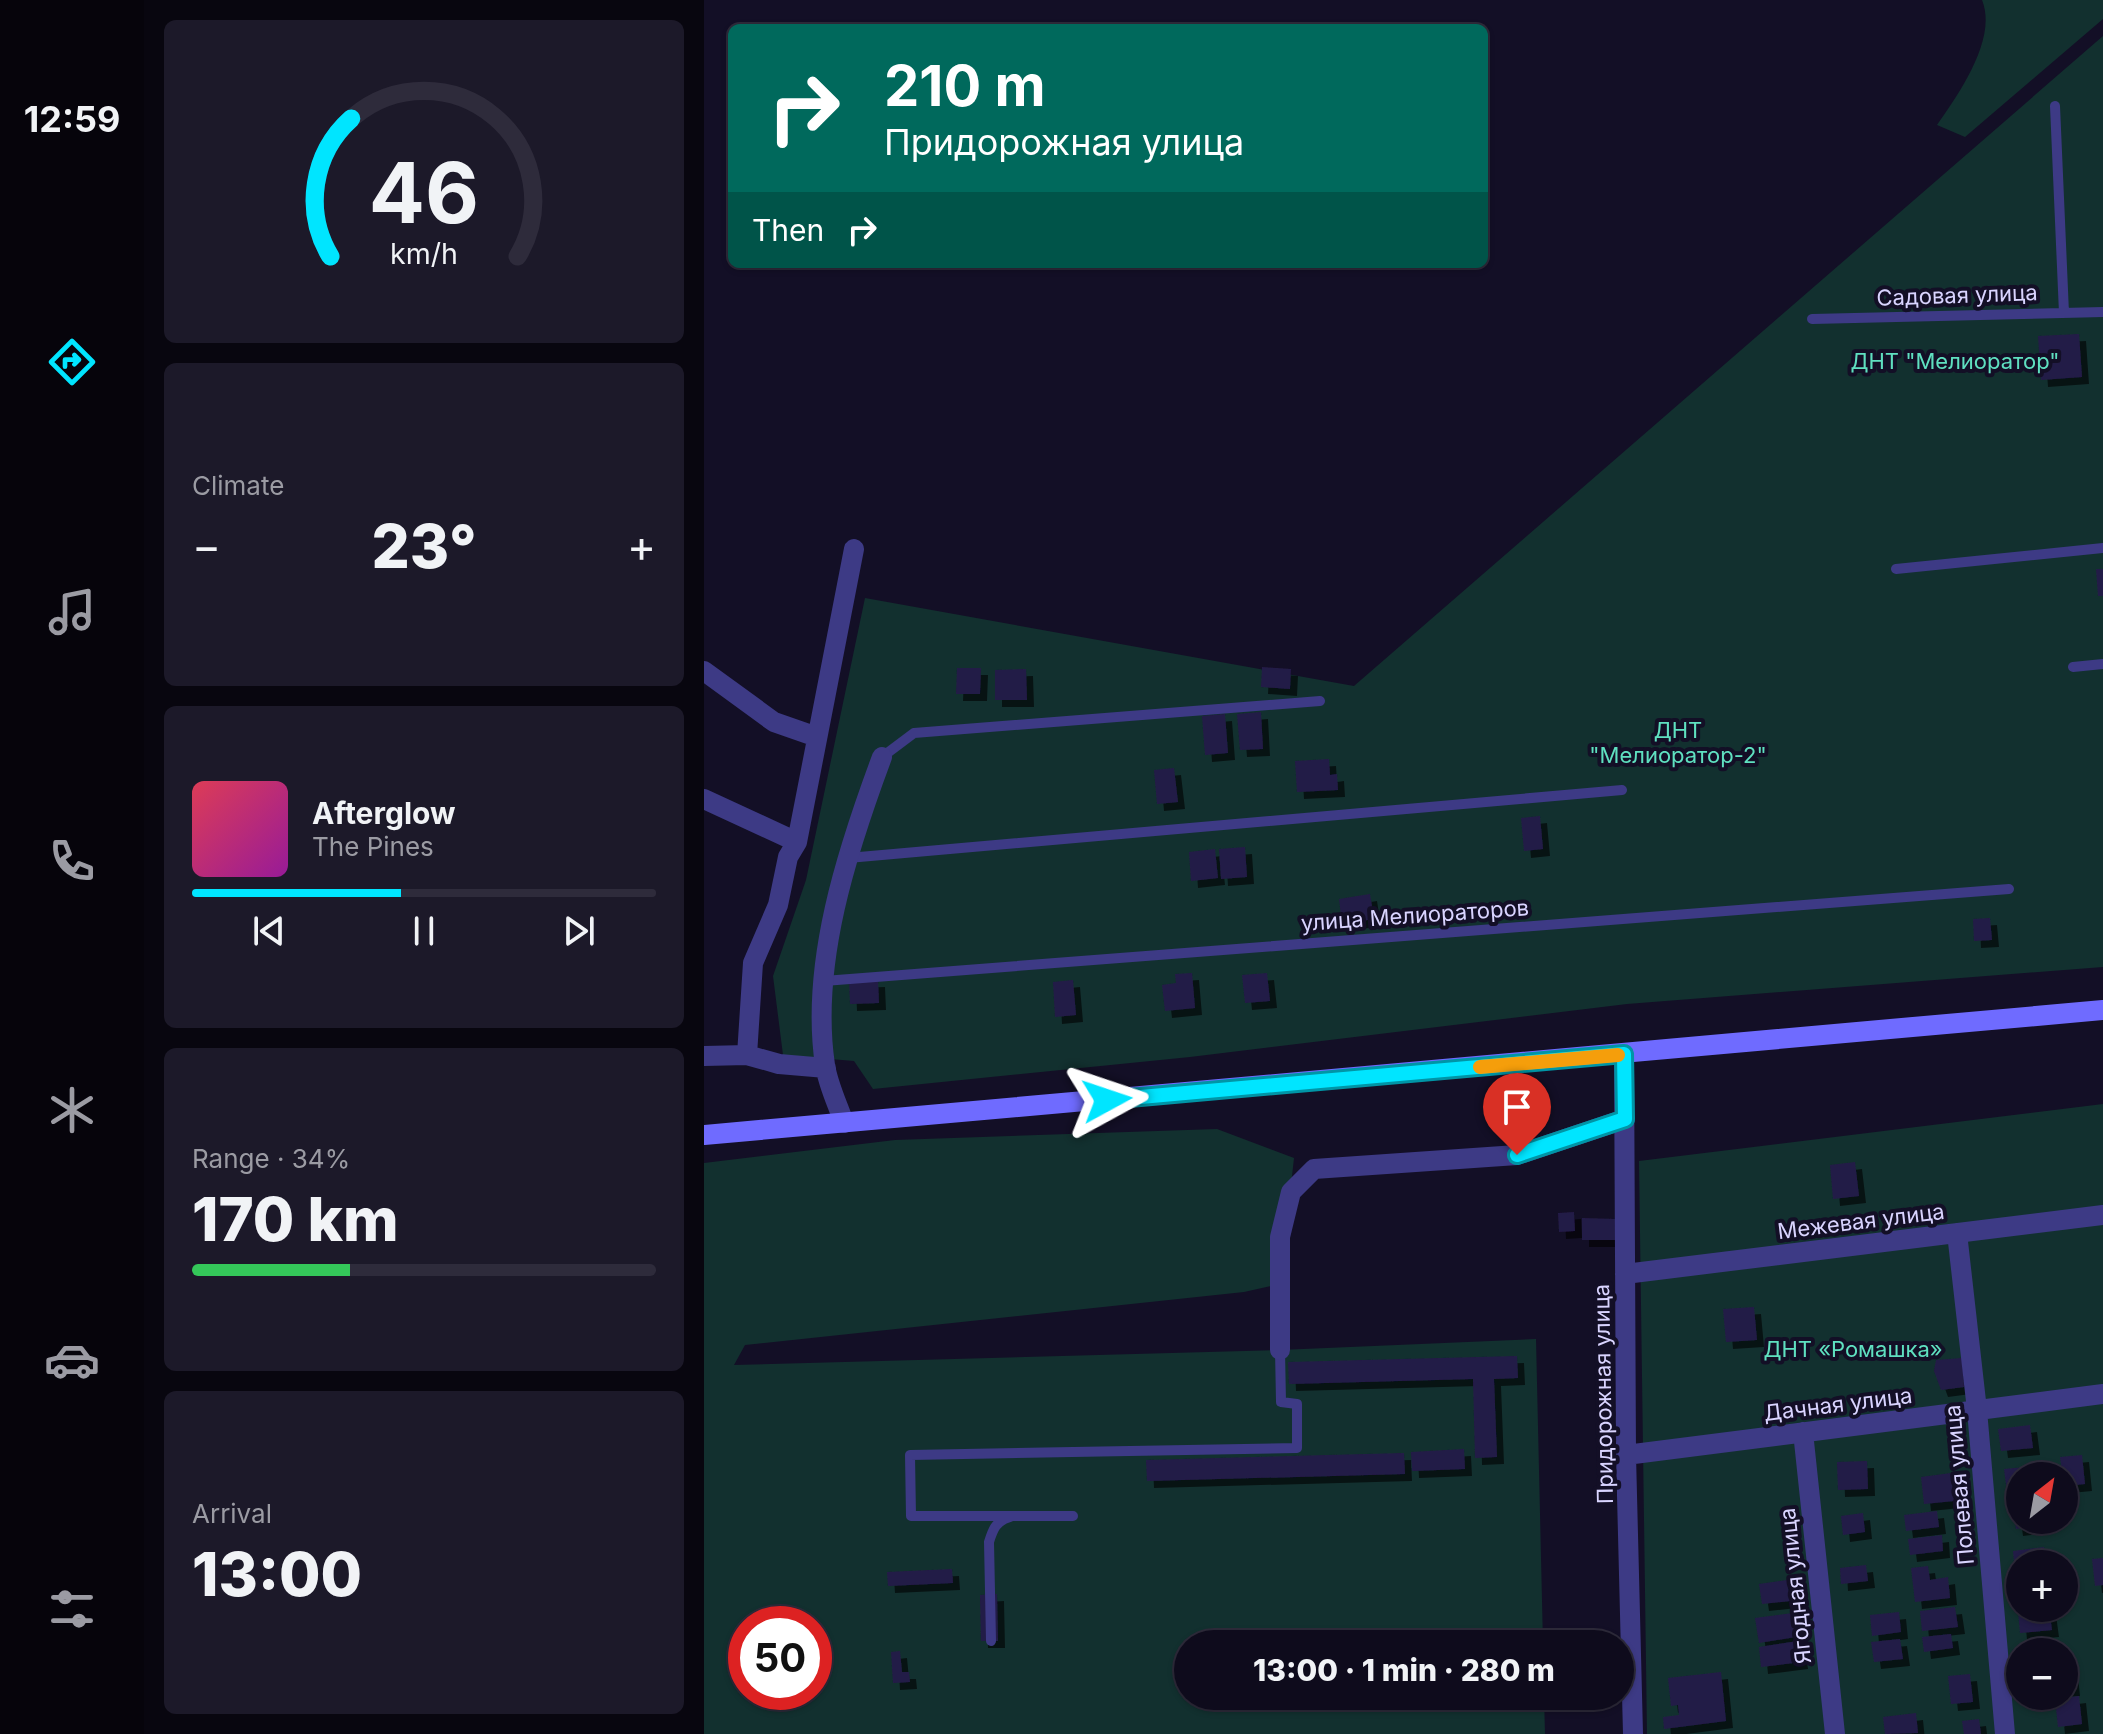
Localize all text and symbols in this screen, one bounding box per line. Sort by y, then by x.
text: 210 m [884,52,1046,120]
icon: right [752,56,856,160]
text: 12:59 [24,97,120,141]
text: Придорожная улица [884,120,1244,164]
text: 46 [369,142,479,243]
icon: right [840,208,884,252]
text: Then [752,212,824,248]
text: km/h [390,237,458,272]
street label: Садовая улица [1876,279,2038,311]
icon: directions [44,334,100,390]
park label: ДНТ "Мелиоратор" [1850,348,2060,374]
text: Climate [192,470,284,501]
text: 23° [371,510,477,582]
text: − [192,519,221,573]
text: + [627,519,656,573]
icon: music [44,584,100,640]
park label: ДНТ "Мелиоратор-2" [1589,717,1767,768]
text: Afterglow [312,795,456,831]
text: The Pines [312,831,434,862]
icon: phone [44,833,100,889]
street label: улица Мелиораторов [1300,894,1530,936]
icon: previous [247,909,291,953]
icon: pause [402,909,446,953]
icon: next [557,909,601,953]
position arrow [1065,1058,1149,1142]
pin [1483,1073,1551,1155]
icon: climate [44,1082,100,1138]
icon: arrive [1495,1085,1539,1129]
text: Range · 34% [192,1143,350,1174]
text: 170 km [192,1183,399,1255]
street label: Межевая улица [1776,1198,1946,1244]
street label: Придорожная улица [1588,1284,1618,1504]
icon: car [44,1332,100,1388]
park label: ДНТ «Ромашка» [1763,1336,1943,1362]
street label: Дачная улица [1762,1382,1914,1426]
street label: Полевая улица [1939,1404,1979,1566]
north arrow [2006,1462,2078,1534]
map controls [2006,1462,2078,1710]
text: Arrival [192,1498,272,1529]
street label: Ягодная улица [1774,1507,1816,1665]
text: 13:00 [192,1538,362,1610]
button: + [2006,1550,2078,1622]
icon: filters [44,1581,100,1637]
speed limit sign: 50 [728,1606,832,1710]
button: − [2006,1638,2078,1710]
text: 13:00 · 1 min · 280 m [1253,1652,1555,1688]

